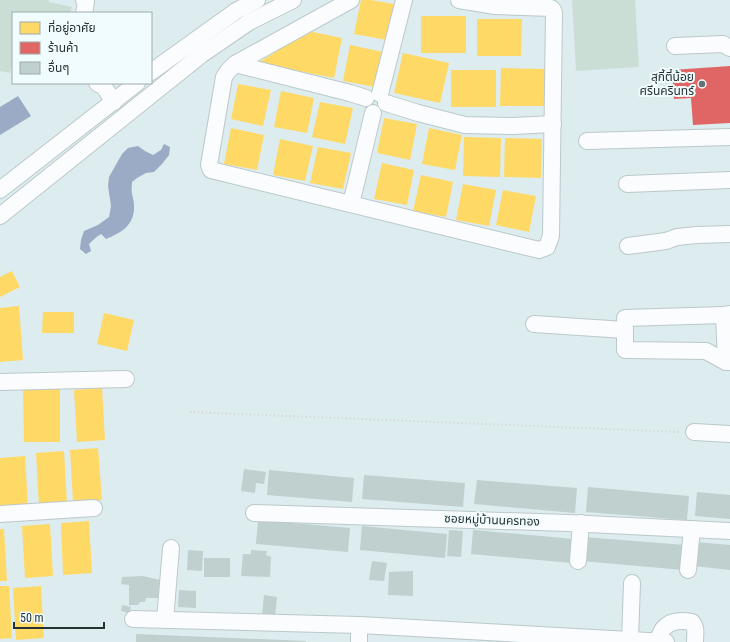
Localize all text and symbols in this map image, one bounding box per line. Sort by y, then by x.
legend [12,12,152,84]
text: ที่อยู่อาศัย [48,19,96,35]
text: ร้านค้า [48,41,78,55]
text: อื่นๆ [48,59,69,75]
place label: สุกี้ตี๋น้อย ศรีนครินทร์ [640,68,695,98]
marker: สุกี้ตี๋น้อย ศรีนครินทร์ [697,79,707,89]
street label: ซอยหมู่บ้านนครทอง [444,511,540,529]
scale bar [14,604,104,630]
text: 50 m [20,611,44,625]

